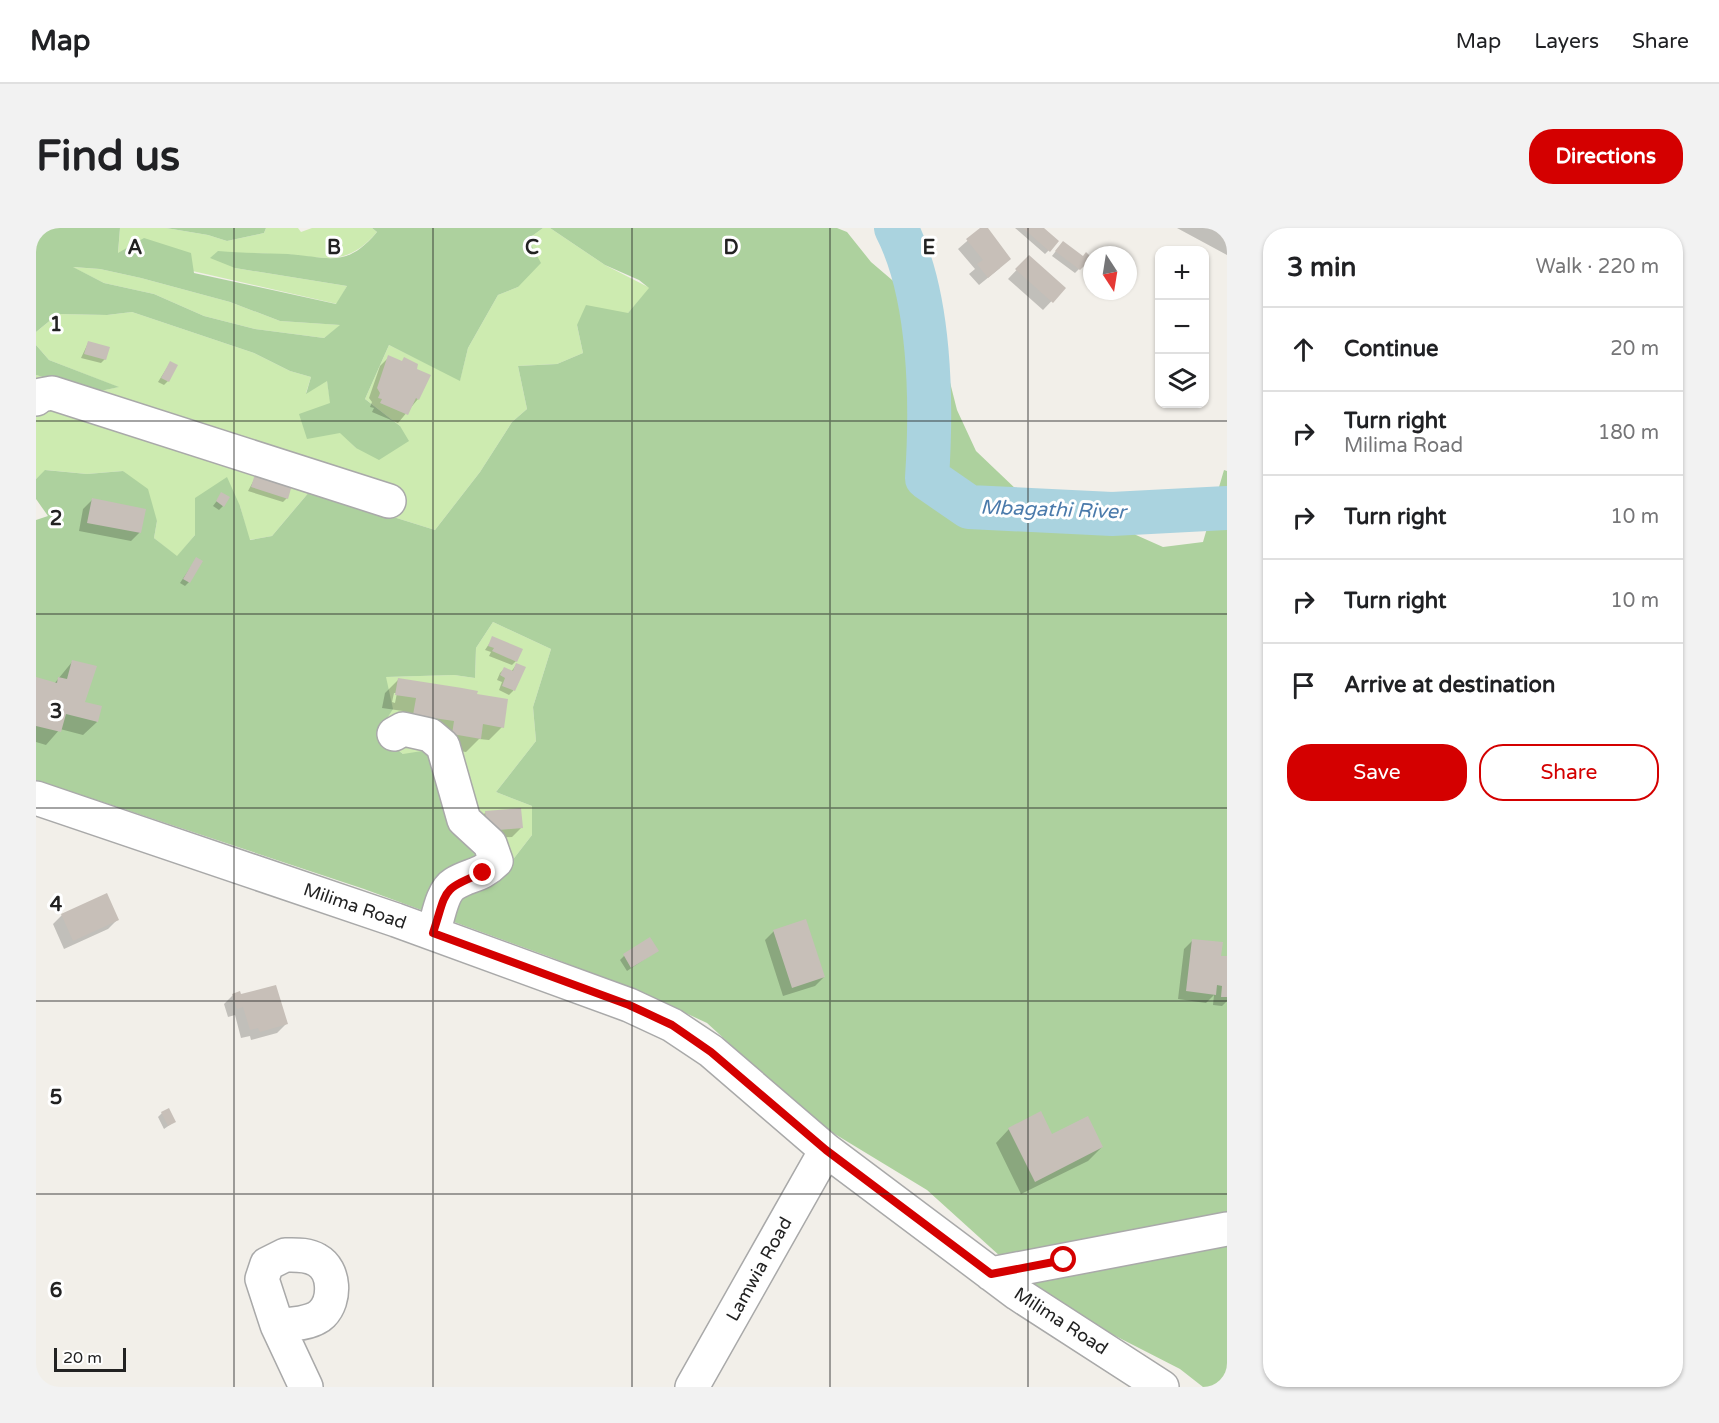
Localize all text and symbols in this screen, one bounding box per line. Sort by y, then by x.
text: Map [30,24,90,58]
text: Map [1456,29,1501,54]
text: Layers [1534,29,1599,54]
text: Share [1632,29,1689,54]
button: Directions [1529,129,1683,184]
text: Find us [36,131,180,182]
text: A [128,236,143,260]
text: B [327,236,341,260]
text: C [525,236,539,260]
text: D [723,236,739,260]
text: E [923,236,936,260]
north arrow [1083,246,1137,300]
map controls [1155,246,1209,408]
button: + [1155,246,1209,300]
text: 3 min [1287,252,1356,283]
text: Walk · 220 m [1536,255,1659,279]
button: − [1155,300,1209,354]
text: 1 [50,313,62,337]
icon: ahead [1287,333,1320,366]
text: Continue [1344,336,1439,362]
text: 20 m [1610,337,1659,361]
button: layers [1155,354,1209,408]
text: Turn right [1344,408,1446,434]
icon: right [1287,417,1320,450]
text: 180 m [1598,421,1659,445]
text: Milima Road [1344,434,1463,458]
water label: Mbagathi River [980,495,1128,525]
icon: right [1287,501,1320,534]
text: Turn right [1344,504,1446,530]
text: 10 m [1610,505,1659,529]
text: 2 [50,507,62,531]
icon: right [1287,585,1320,618]
text: Turn right [1344,588,1446,614]
text: 10 m [1610,589,1659,613]
icon: arrive [1287,669,1320,702]
text: Arrive at destination [1344,672,1555,698]
text: 3 [50,700,62,724]
button: Save [1287,744,1467,801]
button: Share [1479,744,1659,801]
route end [469,859,495,885]
street label: Milima Road [301,878,409,934]
text: 4 [50,893,63,917]
text: 5 [50,1086,62,1110]
street label: Lamwia Road [721,1213,797,1325]
route start [1050,1246,1076,1272]
text: 6 [50,1279,62,1303]
street label: Milima Road [1010,1283,1112,1359]
scale bar [54,1345,126,1372]
text: 20 m [63,1348,102,1368]

